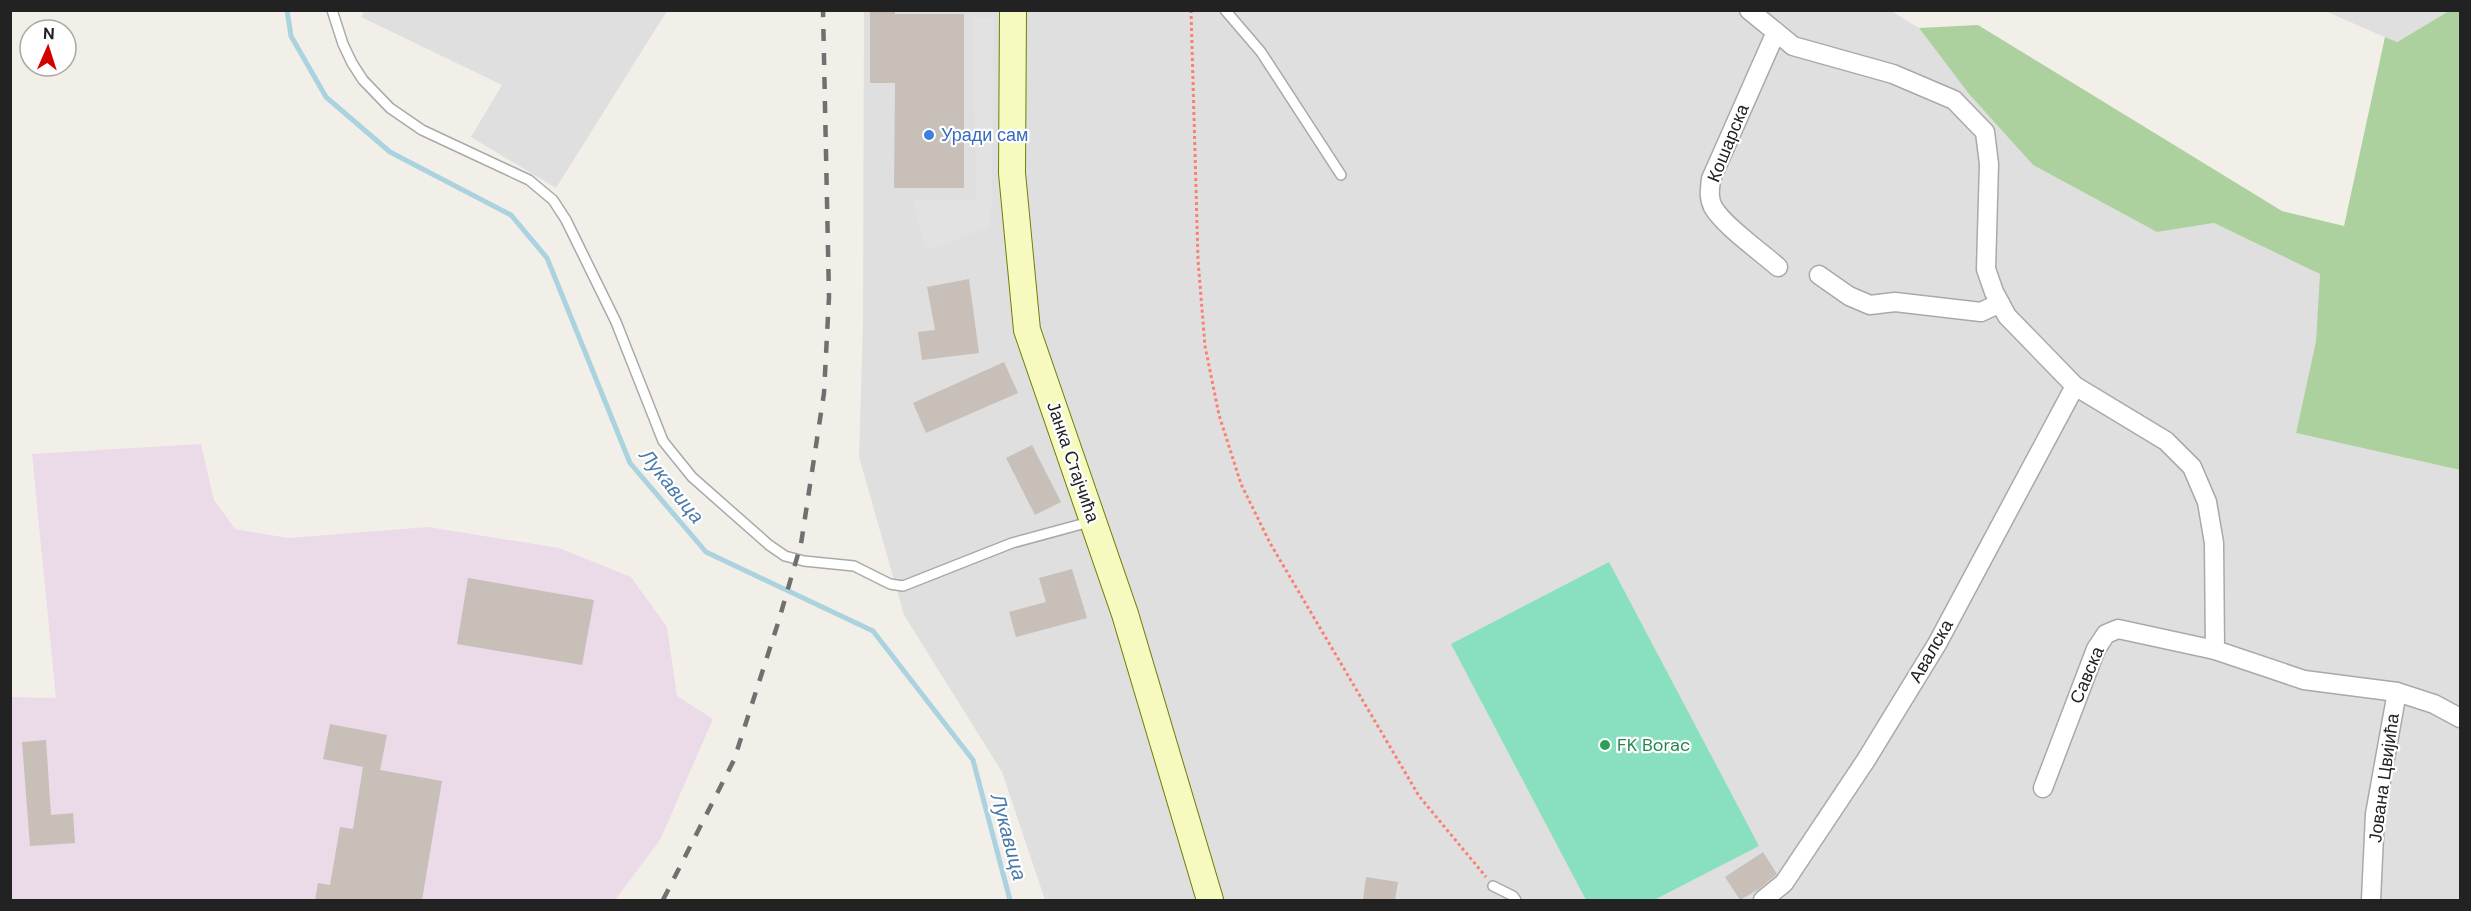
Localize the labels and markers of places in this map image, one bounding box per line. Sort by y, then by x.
place label: Уради сам [941,123,1028,147]
marker: Уради сам [922,128,936,142]
place label: FK Borac [1617,733,1690,757]
marker: FK Borac [1598,738,1612,752]

